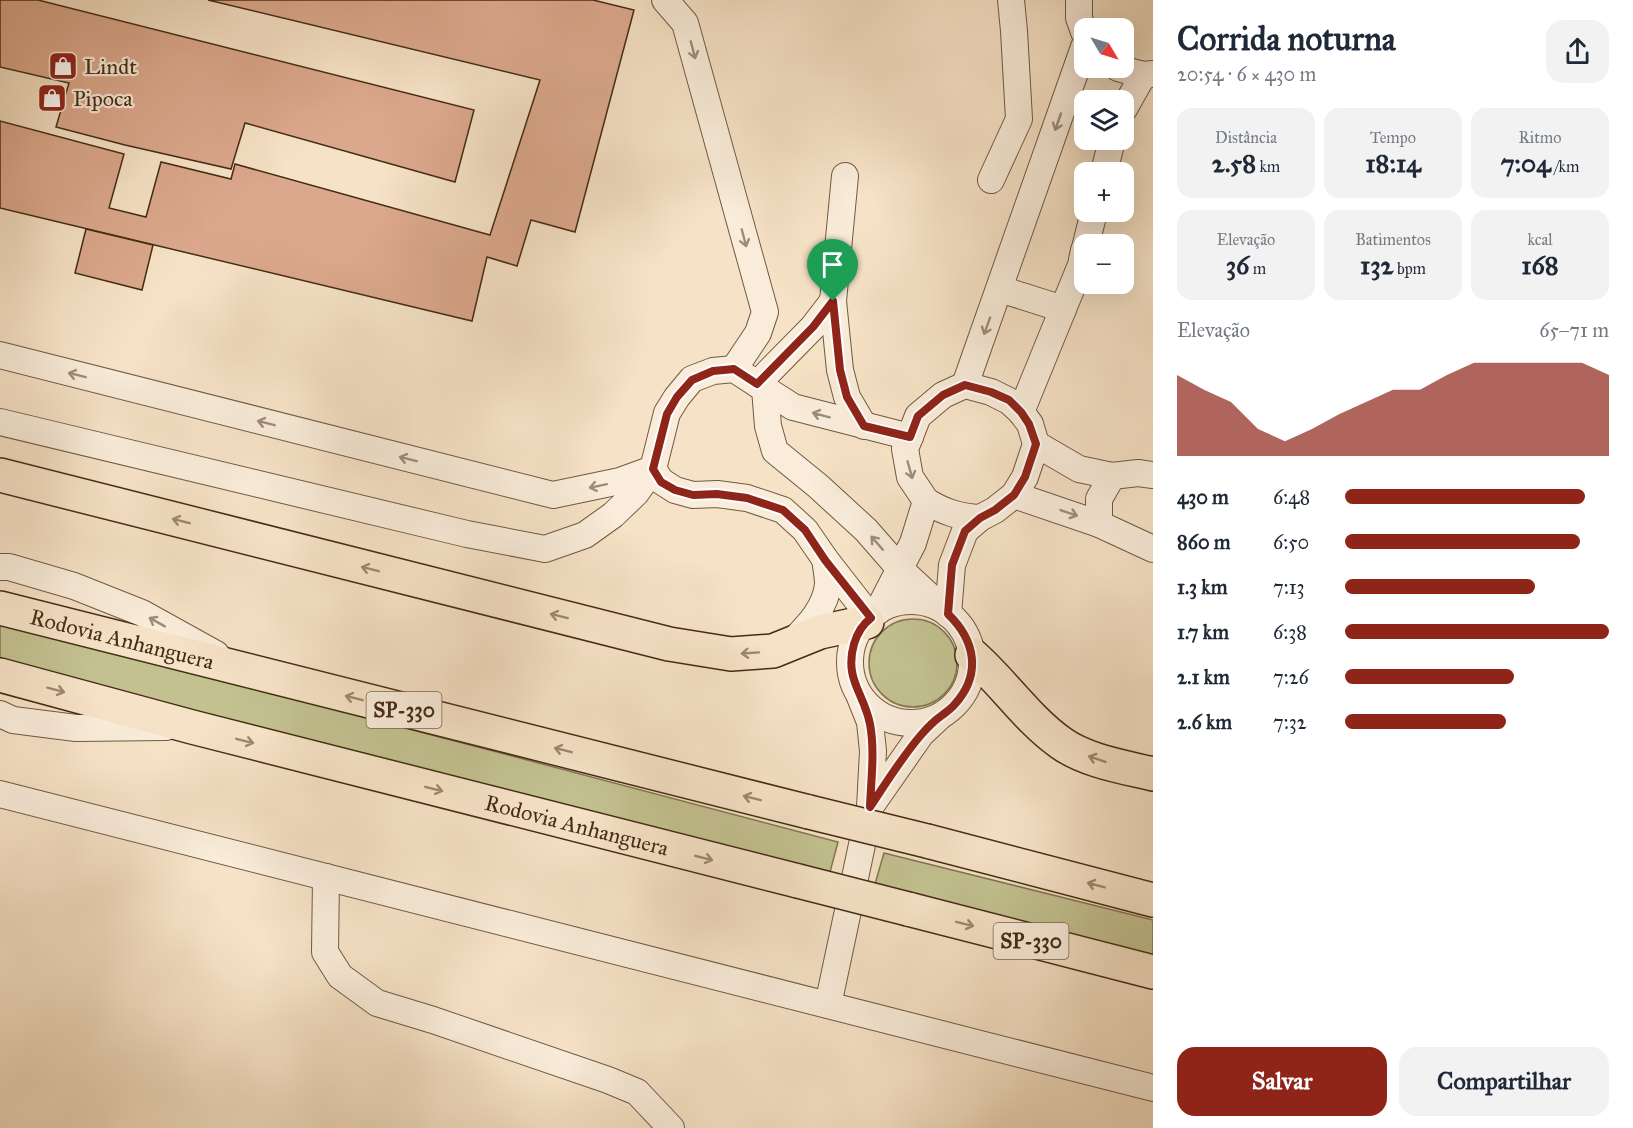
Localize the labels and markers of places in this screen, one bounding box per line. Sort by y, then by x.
shop icon: Lindt [47,50,79,82]
place label: Lindt [84,53,137,80]
shop icon: Pipoca [36,82,68,114]
place label: Pipoca [73,85,133,112]
pin [807,239,858,301]

